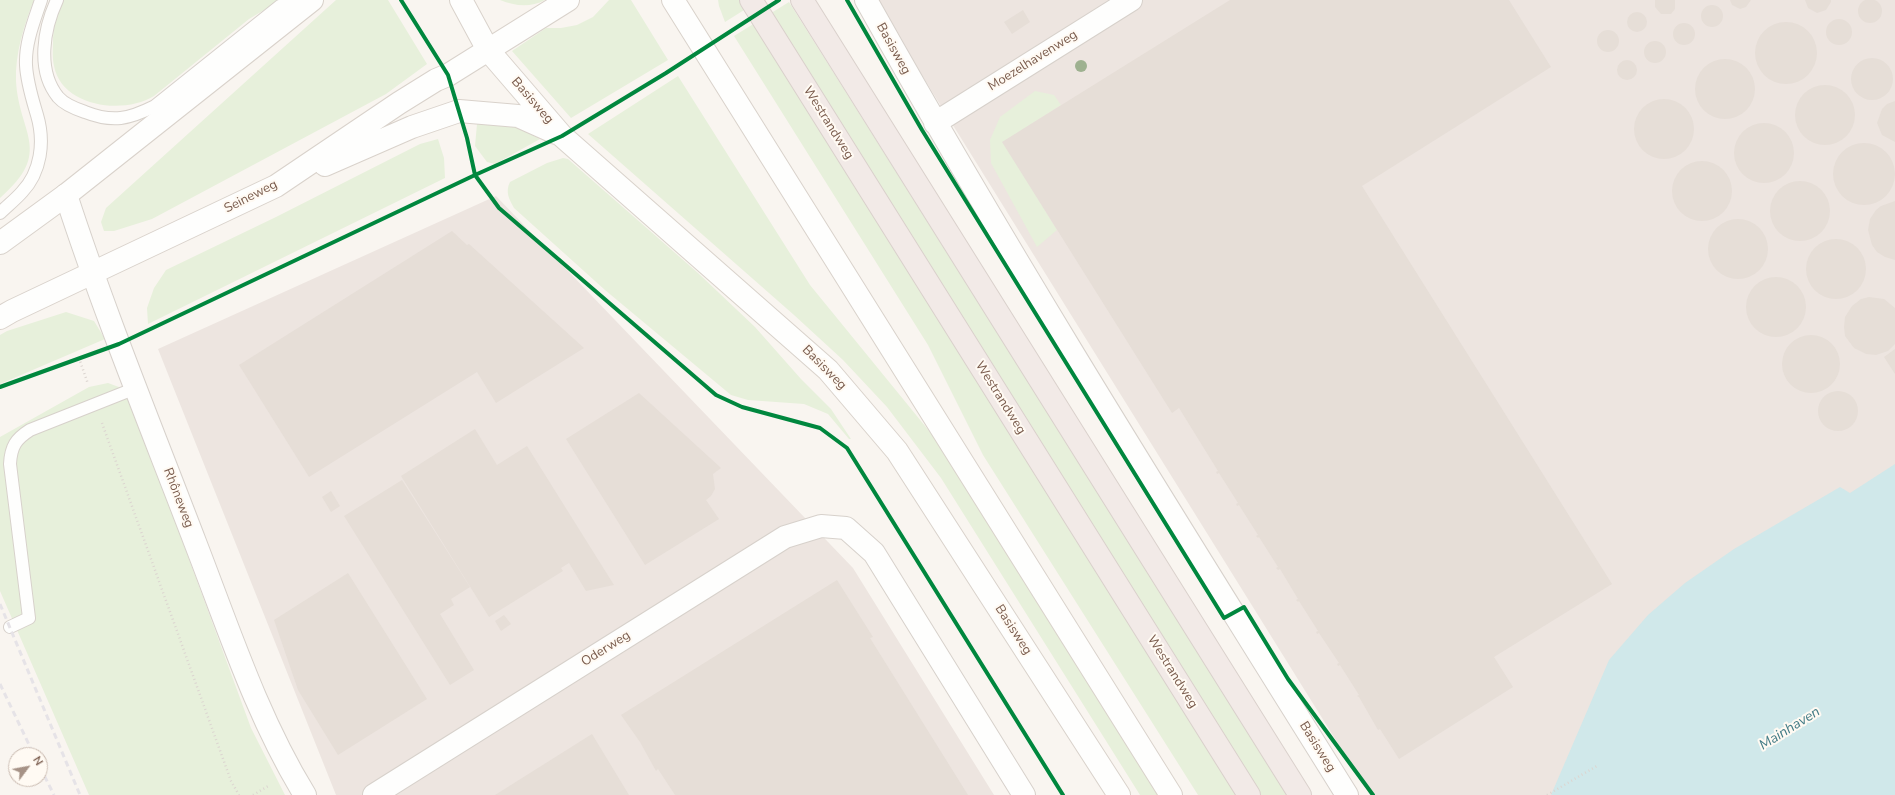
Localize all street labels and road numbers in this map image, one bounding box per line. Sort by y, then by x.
street label: Basisweg [872,21,914,77]
street label: Moezelhavenweg [985,27,1081,95]
street label: Basisweg [508,75,556,127]
street label: Westrandweg [799,84,857,162]
street label: Seineweg [222,177,280,217]
street label: Basisweg [799,343,849,393]
street label: Westrandweg [971,359,1029,437]
street label: Rhôneweg [159,466,197,530]
street label: Basisweg [991,602,1035,658]
street label: Oderweg [579,628,633,670]
street label: Westrandweg [1143,633,1201,711]
street label: Basisweg [1295,719,1339,775]

